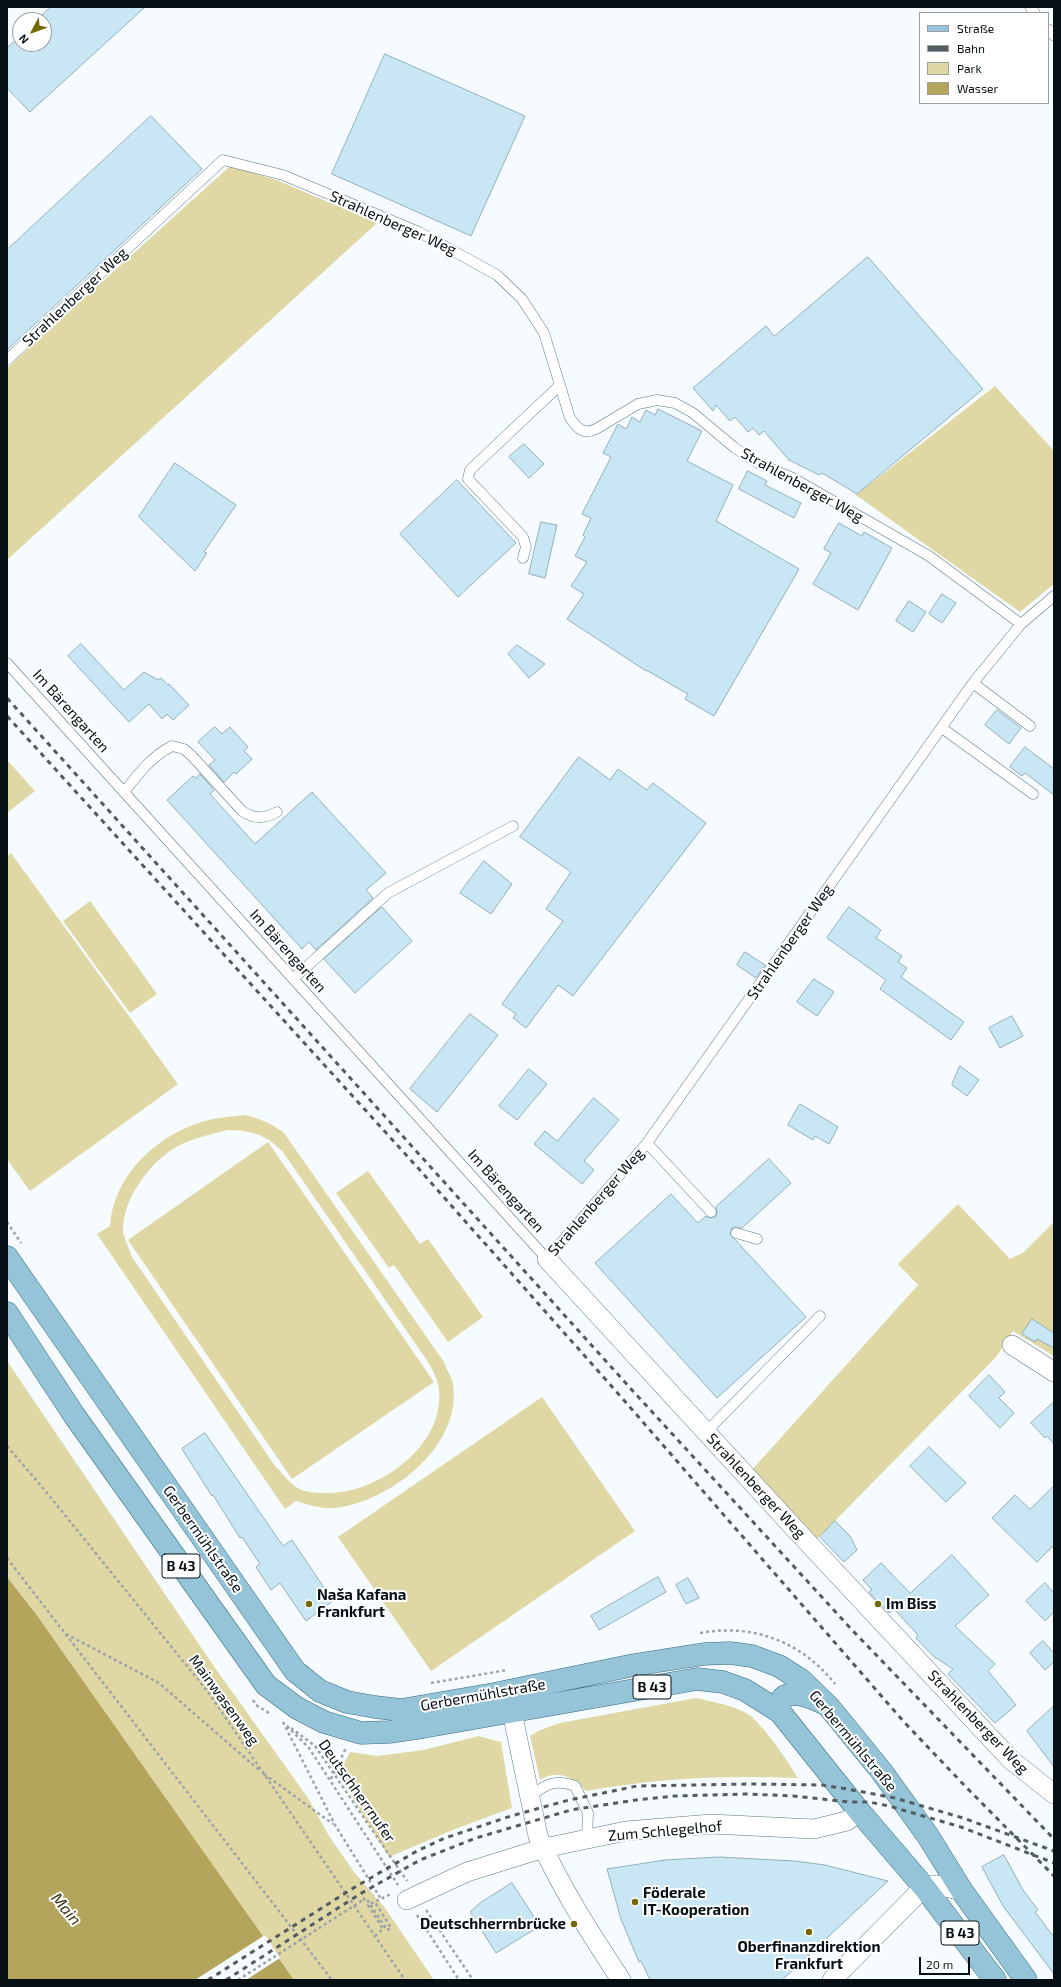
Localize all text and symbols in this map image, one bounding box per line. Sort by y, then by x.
north arrow [12,12,52,52]
legend [919,12,1049,104]
text: Straße [957,21,994,35]
text: N [16,32,31,47]
text: Bahn [957,41,985,55]
text: Park [957,61,982,75]
text: Wasser [957,81,998,95]
street label: Strahlenberger Weg [327,187,459,259]
street label: Strahlenberger Weg [19,244,131,350]
street label: Strahlenberger Weg [738,444,866,526]
street label: Im Bärengarten [29,666,113,756]
street label: Strahlenberger Weg [743,881,837,1003]
street label: Im Bärengarten [246,906,330,996]
street label: Strahlenberger Weg [544,1144,648,1260]
street label: Im Bärengarten [464,1146,548,1236]
street label: Strahlenberger Weg [703,1430,809,1542]
street label: Gerbermühlstraße [159,1482,247,1596]
road number: B 43 [162,1554,200,1578]
place label: Naša Kafana Frankfurt [317,1586,406,1621]
place label: Im Biss [886,1595,937,1613]
marker: Naša Kafana Frankfurt [304,1599,314,1609]
marker: Im Biss [873,1599,883,1609]
street label: Mainwasenweg [185,1651,263,1749]
street label: Strahlenberger Weg [924,1667,1032,1777]
street label: Gerbermühlstraße [419,1675,547,1715]
road number: B 43 [633,1675,671,1699]
street label: Gerbermühlstraße [805,1687,901,1795]
street label: Deutschherrnufer [315,1736,399,1846]
street label: Zum Schlegelhof [607,1817,723,1845]
place label: Föderale IT-Kooperation [643,1884,749,1919]
water label: Main [47,1889,85,1929]
marker: Föderale IT-Kooperation [630,1897,640,1907]
place label: Deutschherrnbrücke [420,1915,566,1933]
marker: Deutschherrnbrücke [569,1919,579,1929]
road number: B 43 [941,1921,979,1945]
marker: Oberfinanzdirektion Frankfurt [804,1927,814,1937]
place label: Oberfinanzdirektion Frankfurt [738,1938,880,1973]
scale bar [921,1949,972,1975]
text: 20 m [926,1957,953,1971]

